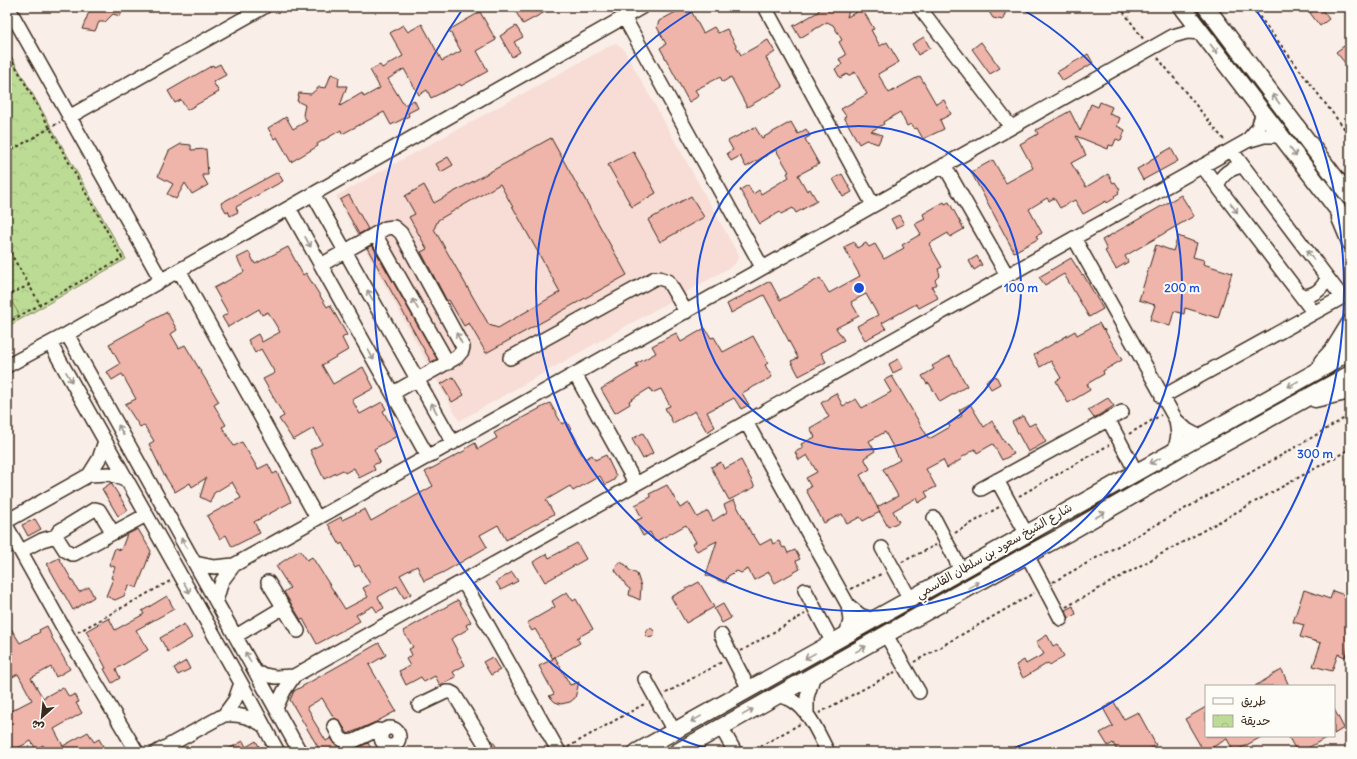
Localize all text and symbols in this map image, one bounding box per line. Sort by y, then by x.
one-way arrow [1210,43,1218,54]
one-way arrow [1271,94,1280,105]
one-way arrow [1289,147,1297,158]
one-way arrow [1230,203,1238,214]
one-way arrow [305,236,312,248]
one-way arrow [1306,250,1315,261]
text: 100 m [1004,280,1038,295]
text: 200 m [1164,280,1200,295]
centre of rings [852,281,866,295]
one-way arrow [366,289,374,301]
one-way arrow [410,298,418,310]
one-way arrow [455,333,462,345]
one-way arrow [368,349,376,361]
one-way arrow [65,371,73,383]
one-way arrow [1287,381,1299,389]
one-way arrow [430,403,438,415]
one-way arrow [116,424,124,436]
text: 300 m [1297,446,1333,461]
one-way arrow [1149,458,1161,466]
street label: شارع الشيخ سعود بن سلطان القاسمي [913,500,1077,605]
one-way arrow [1094,510,1106,518]
one-way arrow [180,537,188,549]
one-way arrow [968,580,980,588]
one-way arrow [183,582,191,594]
one-way arrow [855,644,867,652]
one-way arrow [243,651,251,663]
one-way arrow [804,652,816,660]
legend [1205,685,1335,737]
text: طريق [1241,693,1266,708]
north arrow [22,697,62,737]
one-way arrow [742,708,754,716]
text: حديقة [1241,713,1270,728]
one-way arrow [690,716,702,723]
text: ش [29,717,46,735]

